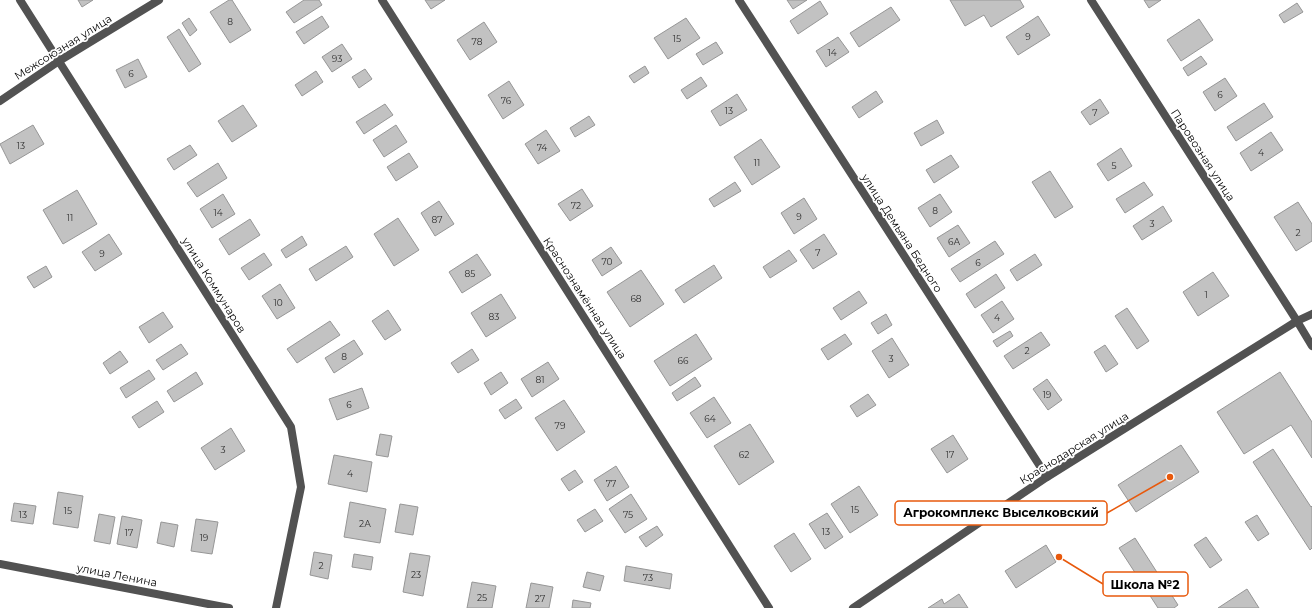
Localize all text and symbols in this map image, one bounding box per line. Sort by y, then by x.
street label: Межсоюзная улица [12,11,114,83]
house number: 8 [227,16,233,27]
house number: 9 [1025,31,1031,42]
house number: 15 [673,33,681,44]
house number: 78 [472,36,483,47]
house number: 14 [827,47,837,58]
house number: 93 [332,53,342,64]
house number: 6 [128,68,134,79]
house number: 6 [1217,89,1223,100]
house number: 76 [501,95,512,106]
house number: 13 [725,105,733,116]
street label: Паровозная улица [1168,106,1238,204]
house number: 7 [1092,107,1098,118]
house number: 13 [17,140,25,151]
house number: 74 [537,142,547,153]
house number: 4 [1258,147,1264,158]
house number: 11 [754,157,760,168]
house number: 5 [1111,160,1117,171]
street label: улица Демьяна Бедного [858,170,946,295]
house number: 72 [571,200,581,211]
house number: 8 [932,205,938,216]
house number: 14 [213,207,223,218]
house number: 9 [796,211,802,222]
house number: 11 [67,212,73,223]
house number: 87 [431,214,443,225]
house number: 3 [1149,218,1155,229]
house number: 2 [1295,227,1301,238]
street label: улица Коммунаров [178,234,249,335]
street label: Краснознамённая улица [540,234,630,362]
house number: 6А [948,236,960,247]
house number: 7 [815,247,821,258]
house number: 9 [99,248,105,259]
house number: 70 [601,256,613,267]
house number: 6 [975,257,981,268]
house number: 85 [465,268,475,279]
house number: 1 [1204,289,1208,300]
house number: 68 [630,293,642,304]
house number: 10 [273,297,283,308]
house number: 83 [489,311,499,322]
house number: 4 [994,312,1000,323]
house number: 2 [1024,345,1030,356]
house number: 8 [341,351,347,362]
house number: 3 [888,353,894,364]
house number: 66 [678,355,689,366]
house number: 81 [536,374,545,385]
house number: 19 [1043,389,1052,400]
house number: 6 [346,399,352,410]
street label: Краснодарская улица [1017,409,1131,487]
house number: 64 [704,413,716,424]
house number: 79 [555,420,566,431]
house number: 3 [220,444,226,455]
house number: 62 [739,449,749,460]
house number: 17 [946,449,954,460]
house number: 4 [347,468,353,479]
house number: 77 [606,478,616,489]
callout: Агрокомплекс Выселковский [895,501,1107,525]
house number: 15 [851,504,859,515]
house number: 15 [64,505,72,516]
text: Агрокомплекс Выселковский [903,505,1099,520]
house number: 13 [19,509,27,520]
house number: 75 [623,509,633,520]
house number: 2А [359,518,371,529]
house number: 13 [822,526,830,537]
house number: 17 [125,527,133,538]
house number: 19 [200,532,209,543]
street label: улица Ленина [75,560,158,590]
house number: 2 [318,560,324,571]
house number: 23 [411,569,421,580]
house number: 73 [643,572,653,583]
callout: Школа №2 [1103,572,1188,596]
text: Школа №2 [1110,577,1180,592]
house number: 25 [477,592,487,603]
house number: 27 [535,593,545,604]

